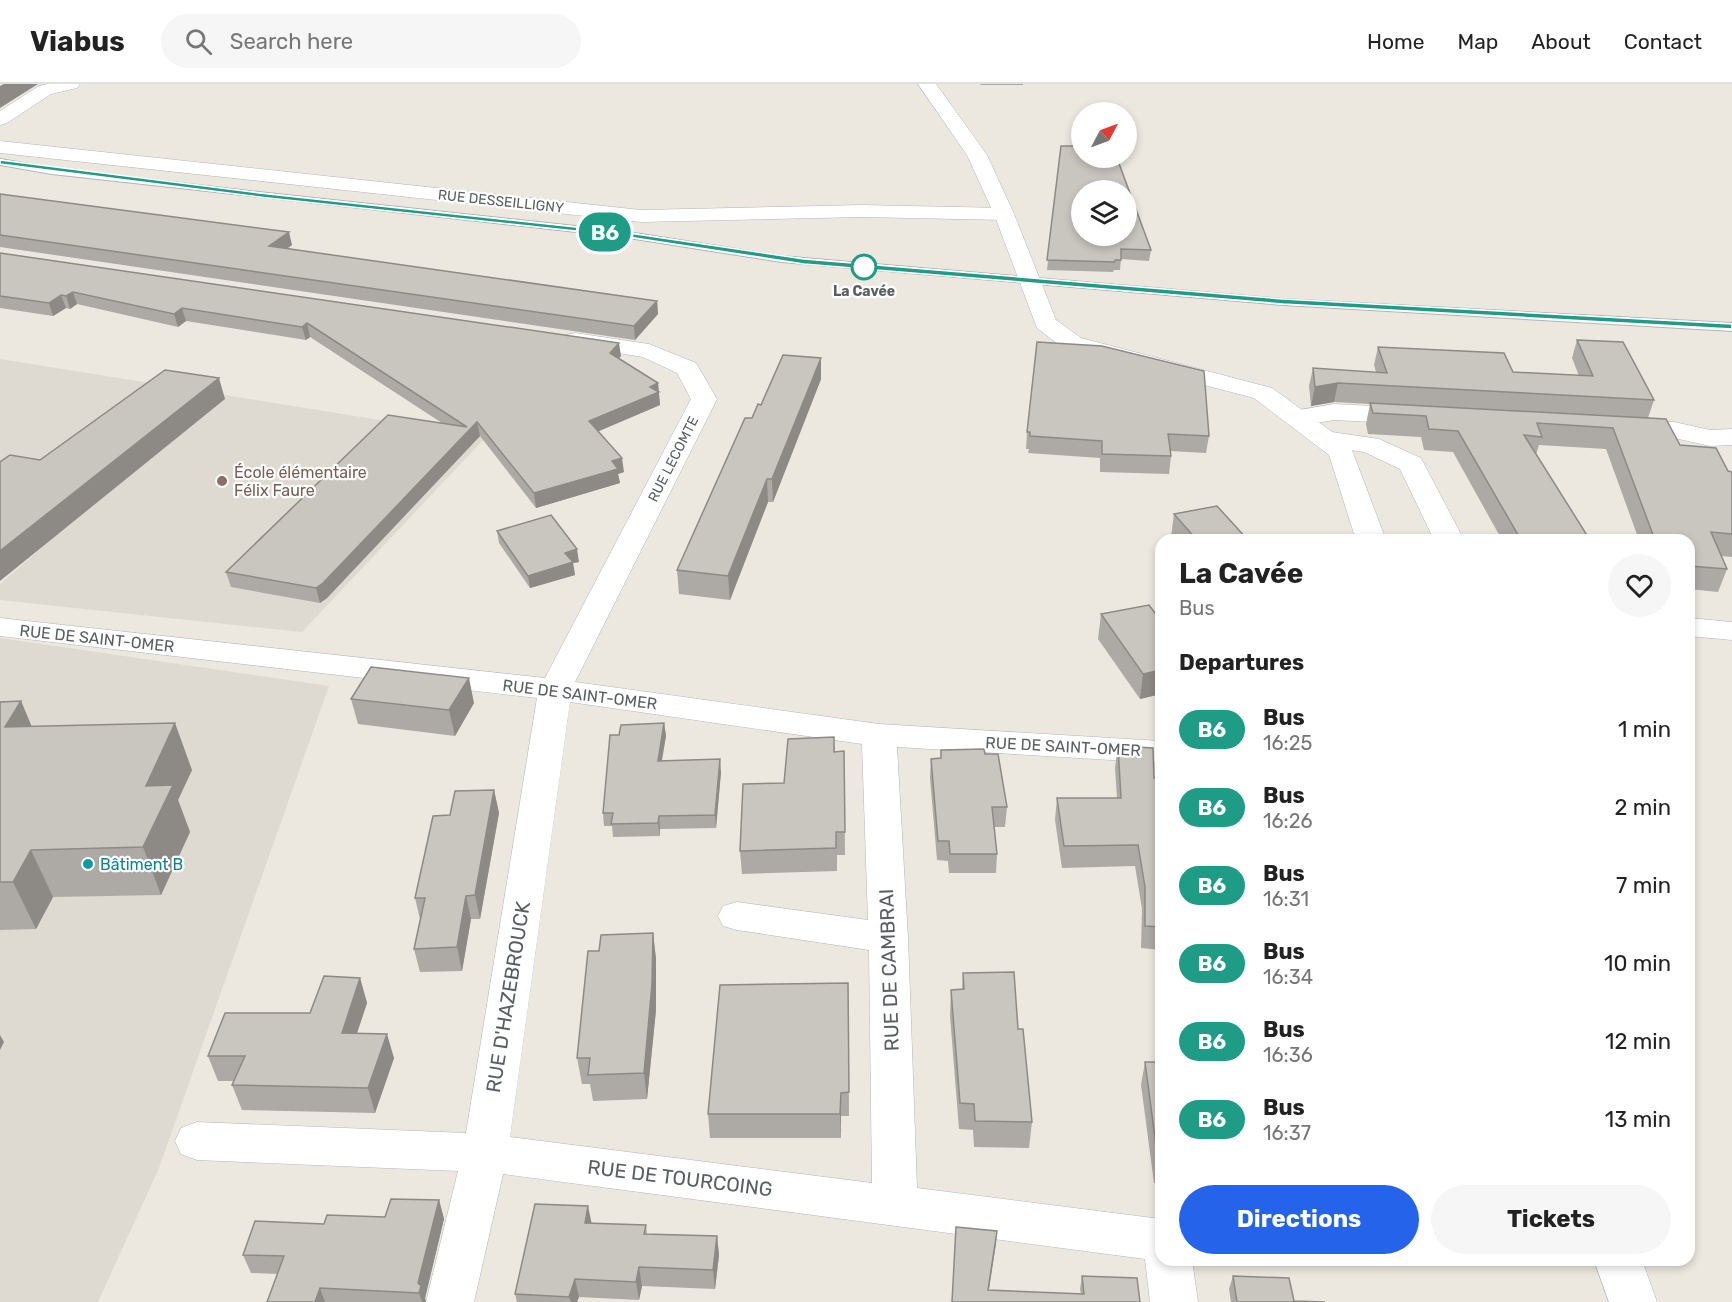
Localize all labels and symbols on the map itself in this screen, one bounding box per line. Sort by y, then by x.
north arrow [1071,102,1137,168]
street label: RUE DESSEILLIGNY [437,186,565,217]
line badge: B6 [578,212,632,252]
marker: La Cavée [851,254,877,280]
place label: La Cavée [833,283,895,300]
street label: RUE LECOMTE [645,414,702,505]
place label: École élémentaire Félix Faure [234,463,367,500]
marker: École élémentaire Félix Faure [215,474,229,488]
street label: RUE DE SAINT-OMER [19,621,175,656]
street label: RUE DE SAINT-OMER [502,676,658,713]
street label: RUE DE SAINT-OMER [985,733,1141,760]
place label: Bâtiment B [100,855,183,874]
marker: Bâtiment B [81,857,95,871]
street label: RUE DE CAMBRAI [874,888,904,1052]
street label: RUE D'HAZEBROUCK [481,900,535,1094]
street label: RUE DE TOURCOING [586,1155,774,1201]

